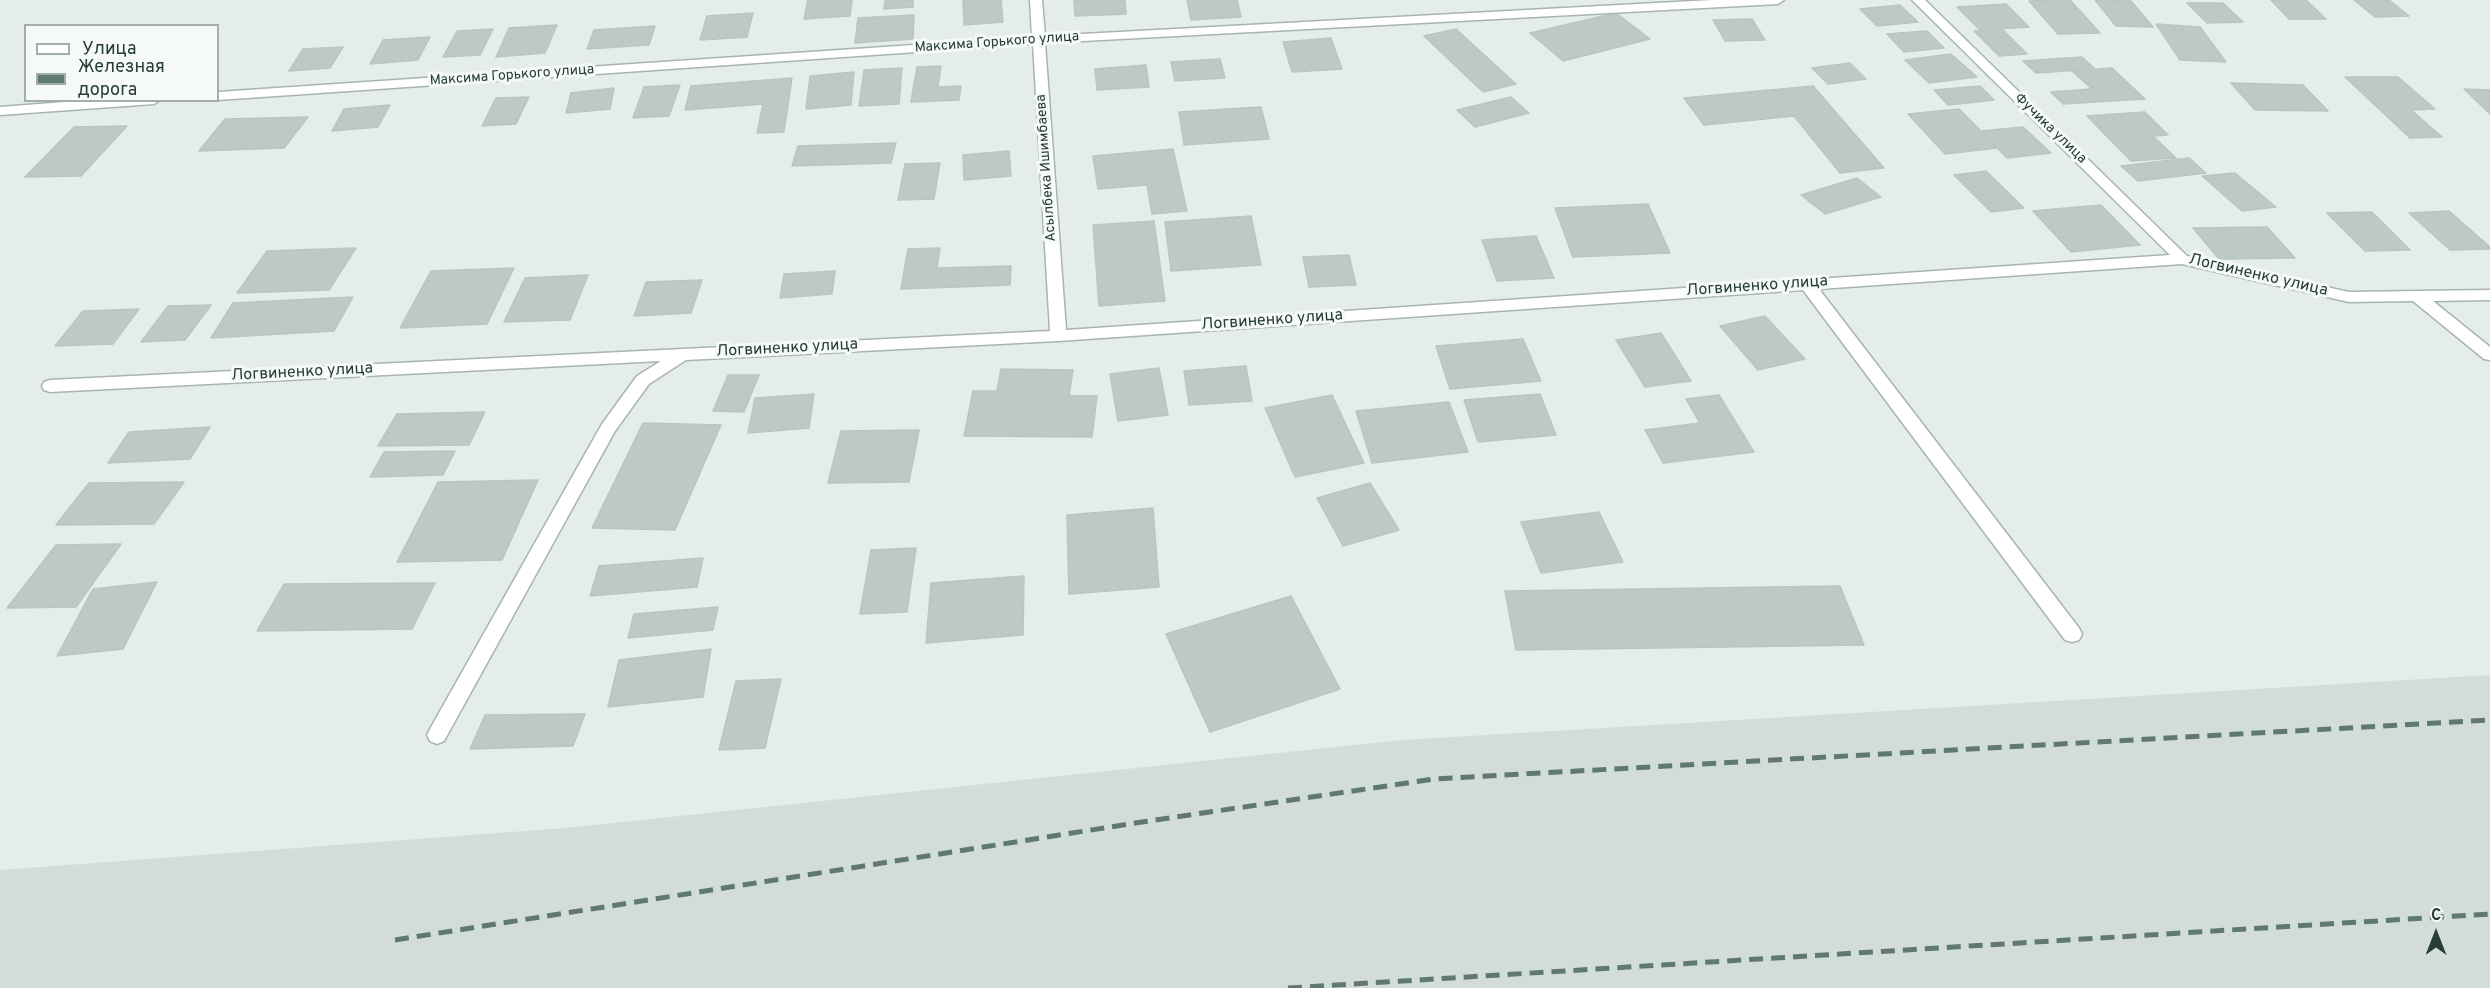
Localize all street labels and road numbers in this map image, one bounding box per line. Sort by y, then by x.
street label: Максима Горького улица [914,29,1080,57]
street label: Максима Горького улица [429,62,595,90]
street label: Фучика улица [2010,90,2090,168]
street label: Асылбека Ишимбаева [1033,94,1061,242]
street label: Логвиненко улица [2187,251,2329,301]
street label: Логвиненко улица [1685,272,1829,302]
street label: Логвиненко улица [1200,306,1344,336]
street label: Логвиненко улица [715,336,859,362]
street label: Логвиненко улица [230,360,374,386]

